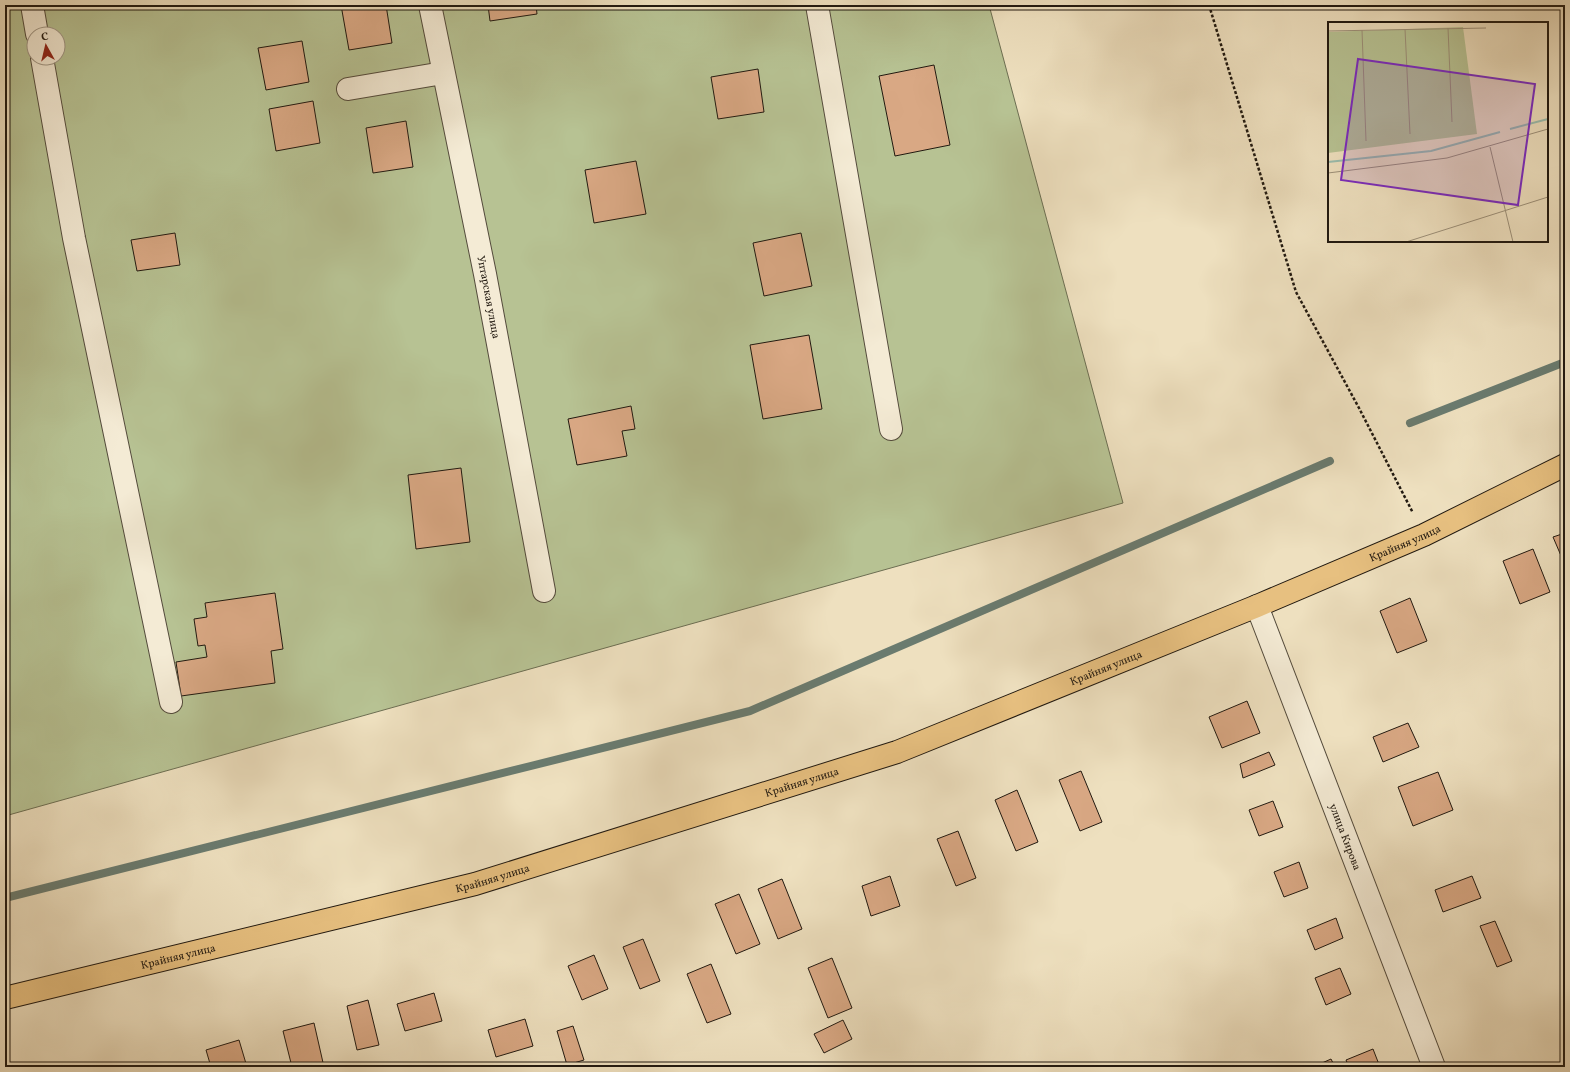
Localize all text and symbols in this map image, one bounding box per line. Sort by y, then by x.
inset map [1328,22,1548,242]
north arrow [26,26,66,66]
text: С [40,30,49,46]
street label: Уптарская улица [472,254,503,341]
street label: Крайняя улица [1367,522,1444,566]
street label: Крайняя улица [1068,647,1145,690]
street label: Крайняя улица [763,764,842,802]
street label: улица Кирова [1325,802,1364,873]
street label: Крайняя улица [454,861,532,897]
street label: Крайняя улица [139,941,218,974]

